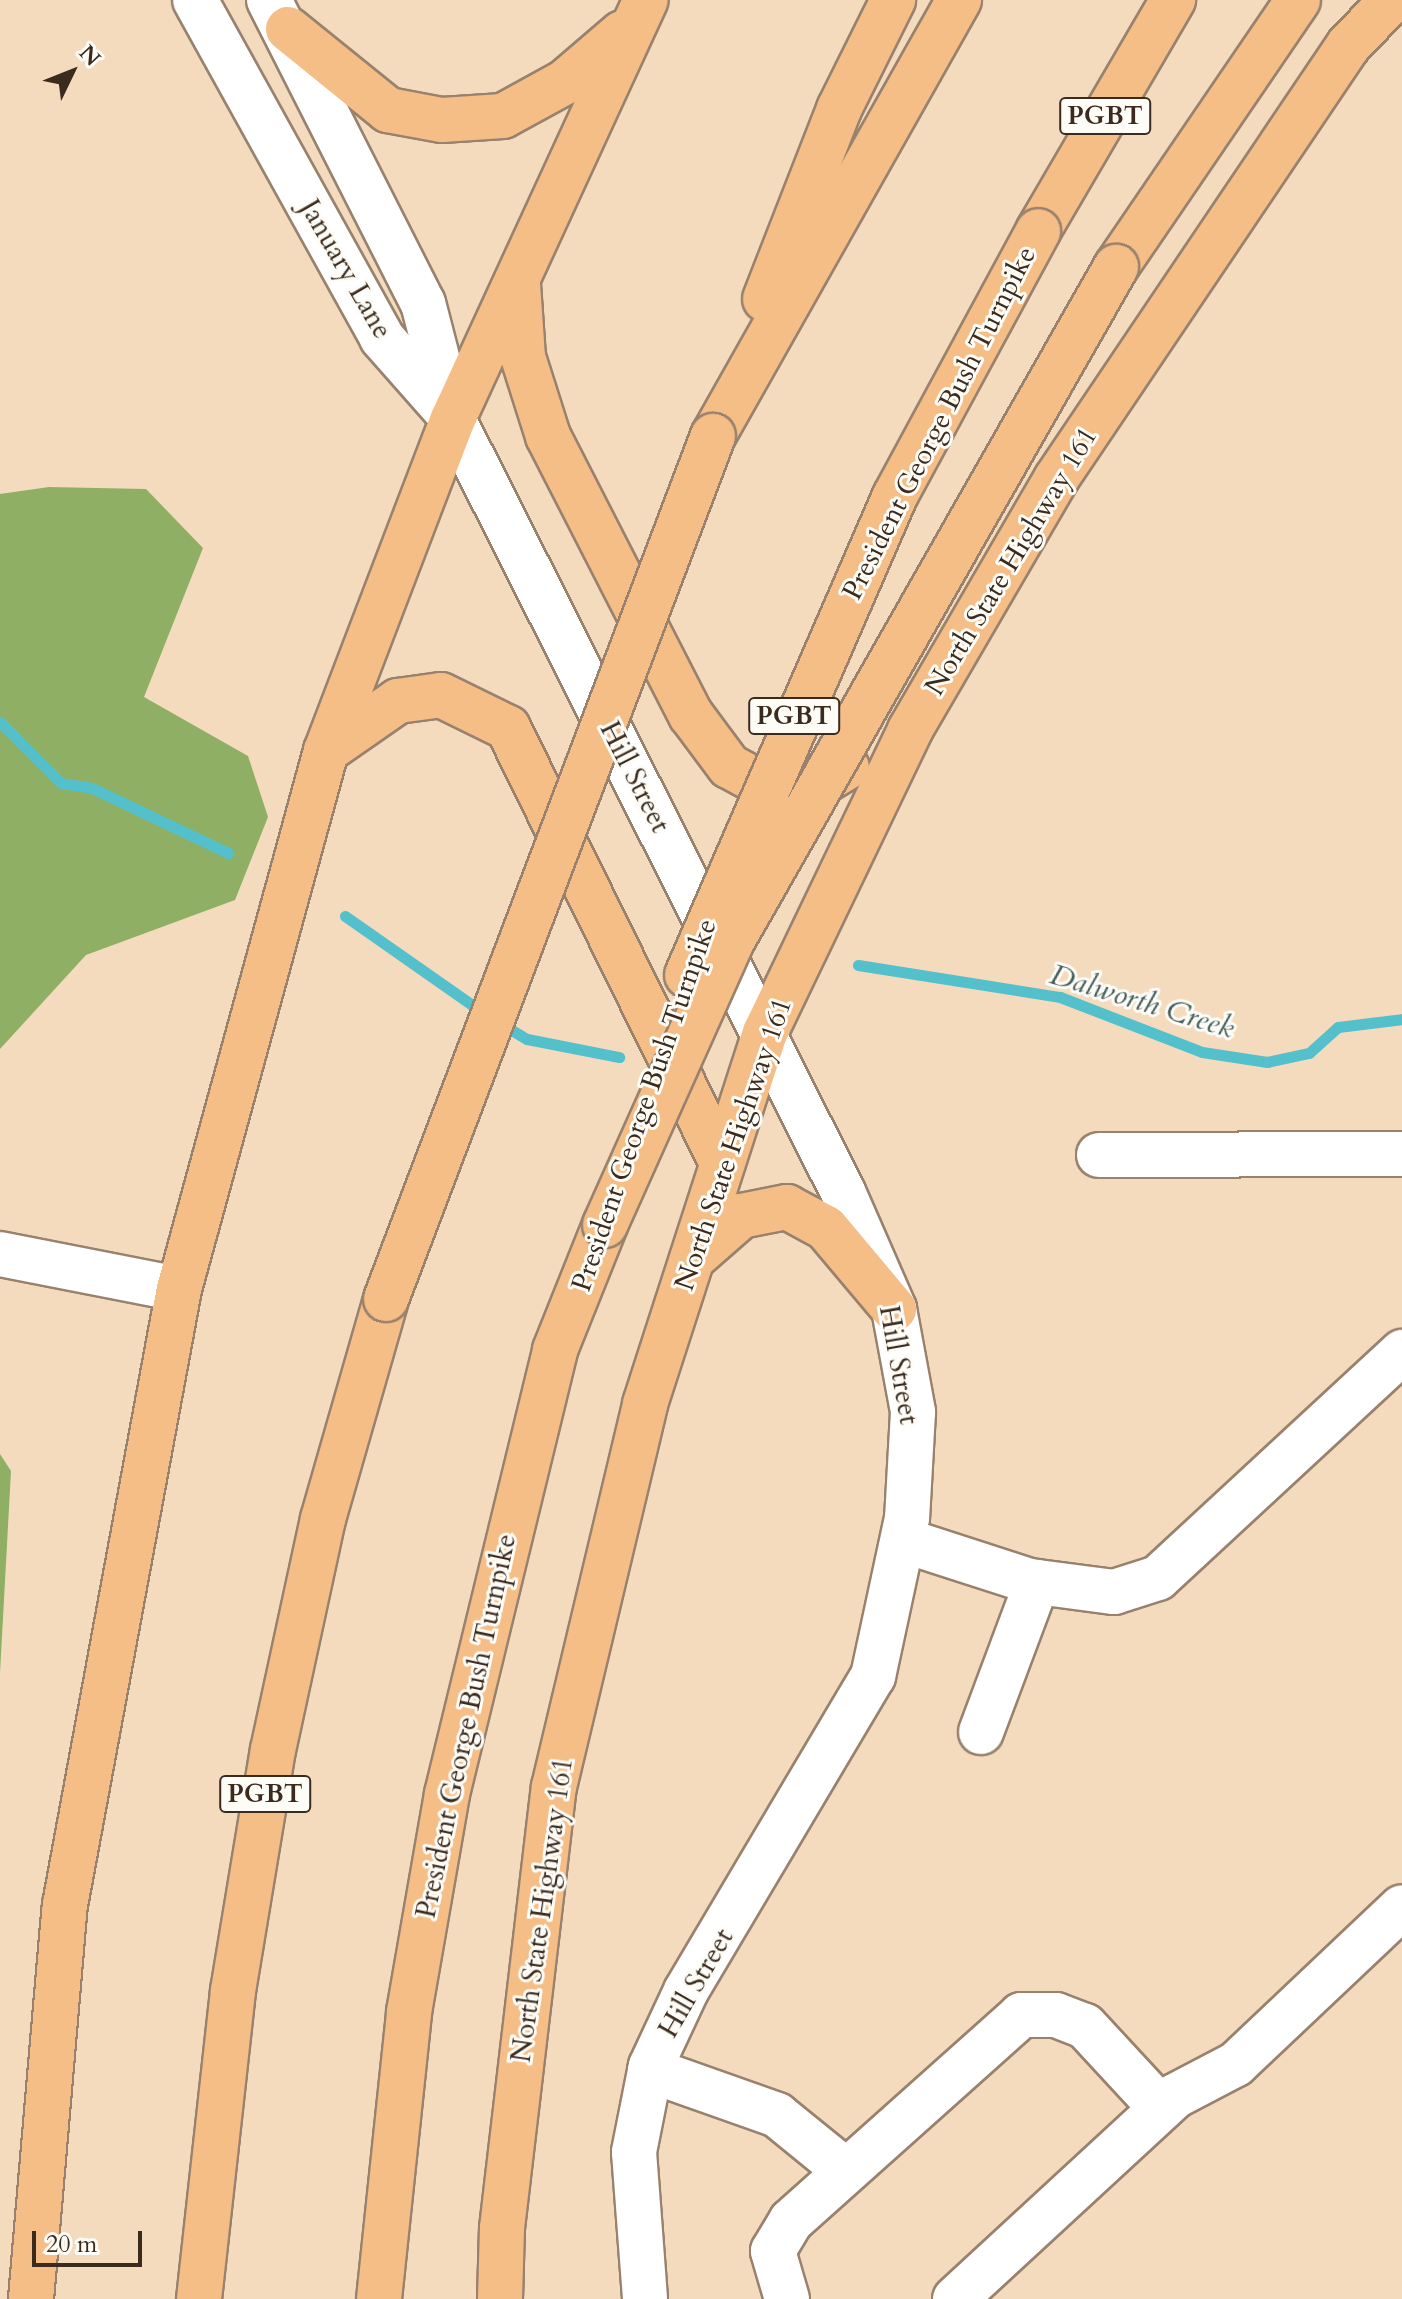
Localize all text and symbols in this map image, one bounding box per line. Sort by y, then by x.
north arrow [32,32,112,112]
text: N [72,38,107,73]
road number: PGBT [1059,94,1151,138]
street label: January Lane [293,193,399,345]
street label: President George Bush Turnpike [835,241,1043,605]
street label: North State Highway 161 [917,421,1105,701]
road number: PGBT [748,694,840,738]
street label: Hill Street [593,716,677,838]
street label: President George Bush Turnpike [564,914,724,1296]
water label: Dalworth Creek [1046,957,1238,1047]
street label: North State Highway 161 [667,993,799,1295]
street label: Hill Street [872,1303,926,1427]
street label: President George Bush Turnpike [409,1531,523,1921]
street label: North State Highway 161 [504,1756,580,2064]
road number: PGBT [219,1772,311,1816]
street label: Hill Street [651,1922,741,2044]
scale bar [36,2215,146,2265]
text: 20 m [46,2228,97,2261]

